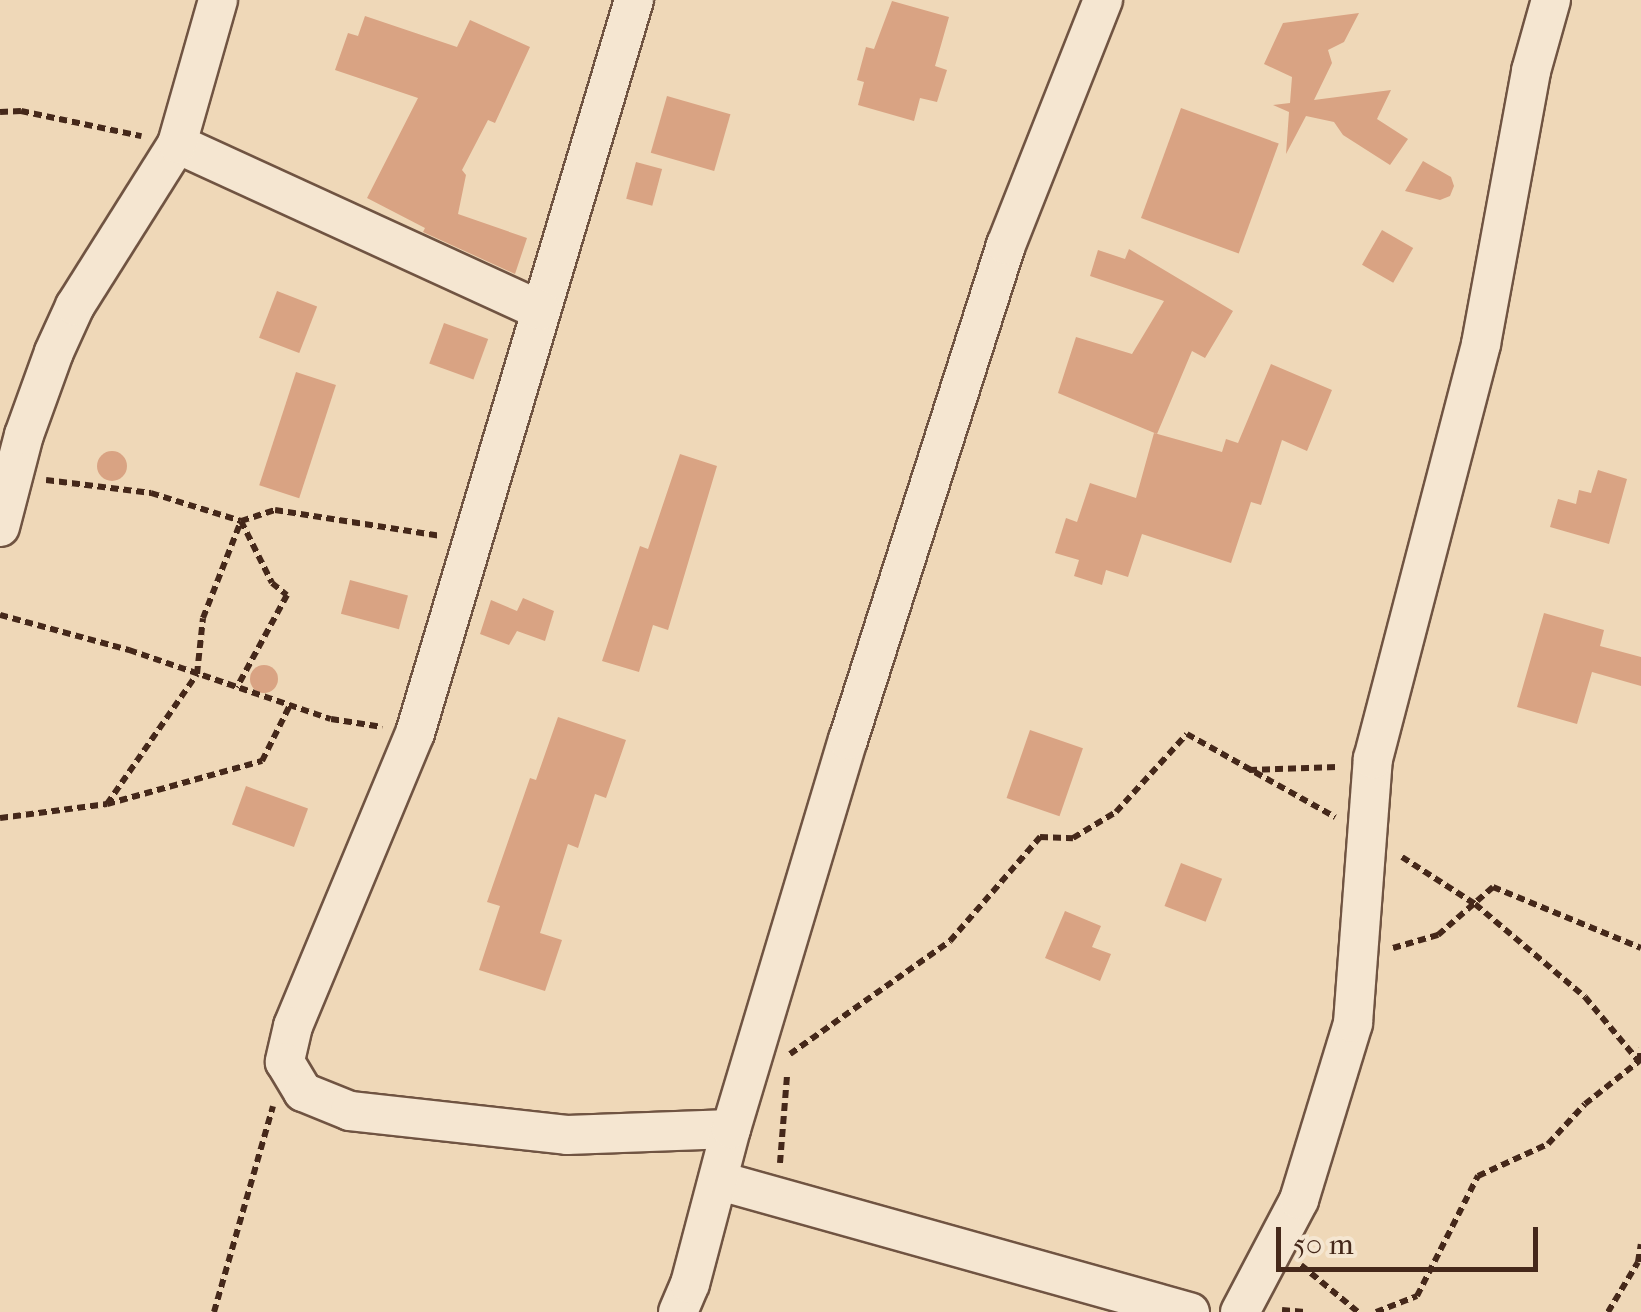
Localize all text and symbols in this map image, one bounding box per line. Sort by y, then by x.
scale bar [1281,1207,1544,1269]
text: 50 m [1293,1227,1354,1262]

